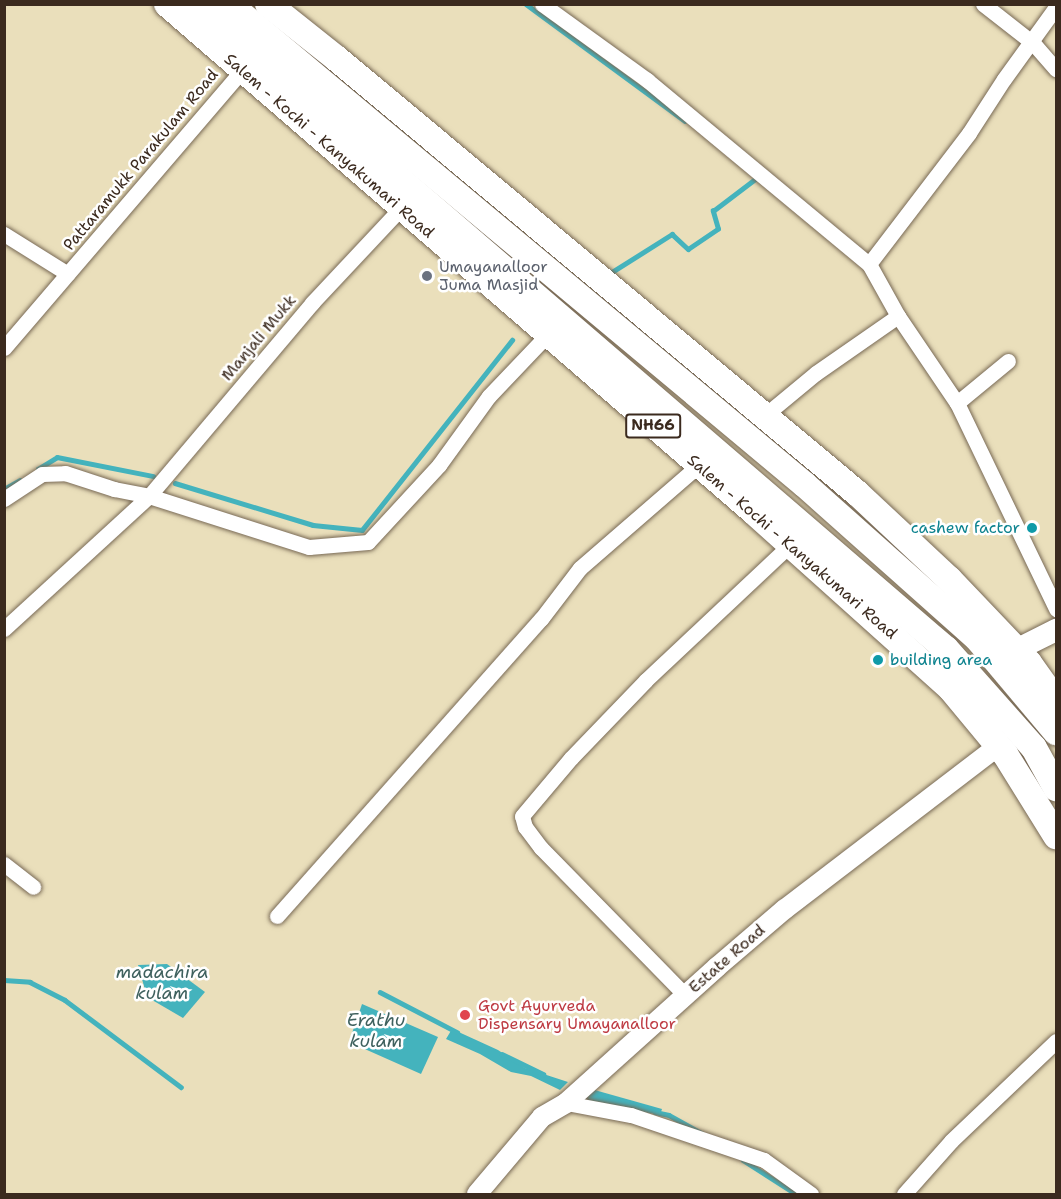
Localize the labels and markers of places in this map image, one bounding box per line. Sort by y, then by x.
place label: Umayanalloor Juma Masjid [439,257,548,295]
marker: Umayanalloor Juma Masjid [420,269,434,283]
place label: cashew factor [911,518,1020,538]
marker: cashew factor [1025,521,1039,535]
place label: building area [890,650,992,670]
marker: building area [871,653,885,667]
place label: Govt Ayurveda Dispensary Umayanalloor [478,996,676,1034]
marker: Govt Ayurveda Dispensary Umayanalloor [456,1006,474,1024]

